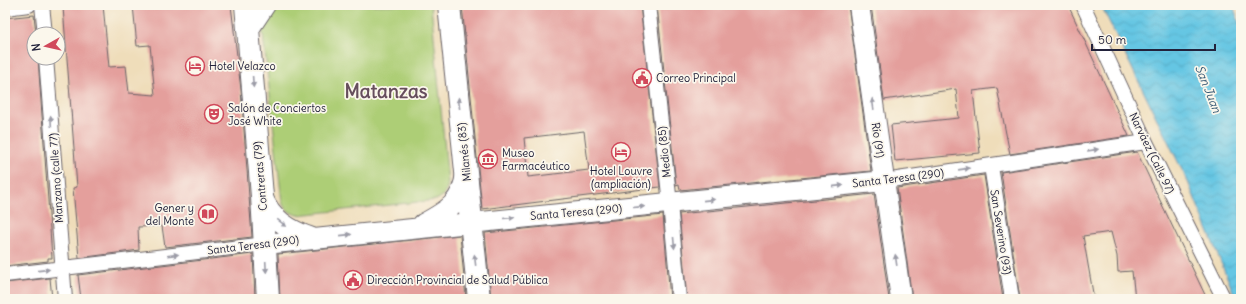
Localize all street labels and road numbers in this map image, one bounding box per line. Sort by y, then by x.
street label: Narváez (Calle 97) [1126,110,1178,196]
street label: Río (91) [869,121,887,159]
street label: Milanés (83) [454,122,474,182]
street label: Medio (85) [654,126,674,178]
street label: Manzano (calle 77) [46,132,66,224]
street label: Contreras (79) [250,141,270,211]
street label: Santa Teresa (290) [851,165,945,191]
street label: San Severino (93) [987,188,1015,276]
street label: Santa Teresa (290) [529,201,623,223]
street label: Santa Teresa (290) [206,232,300,258]

